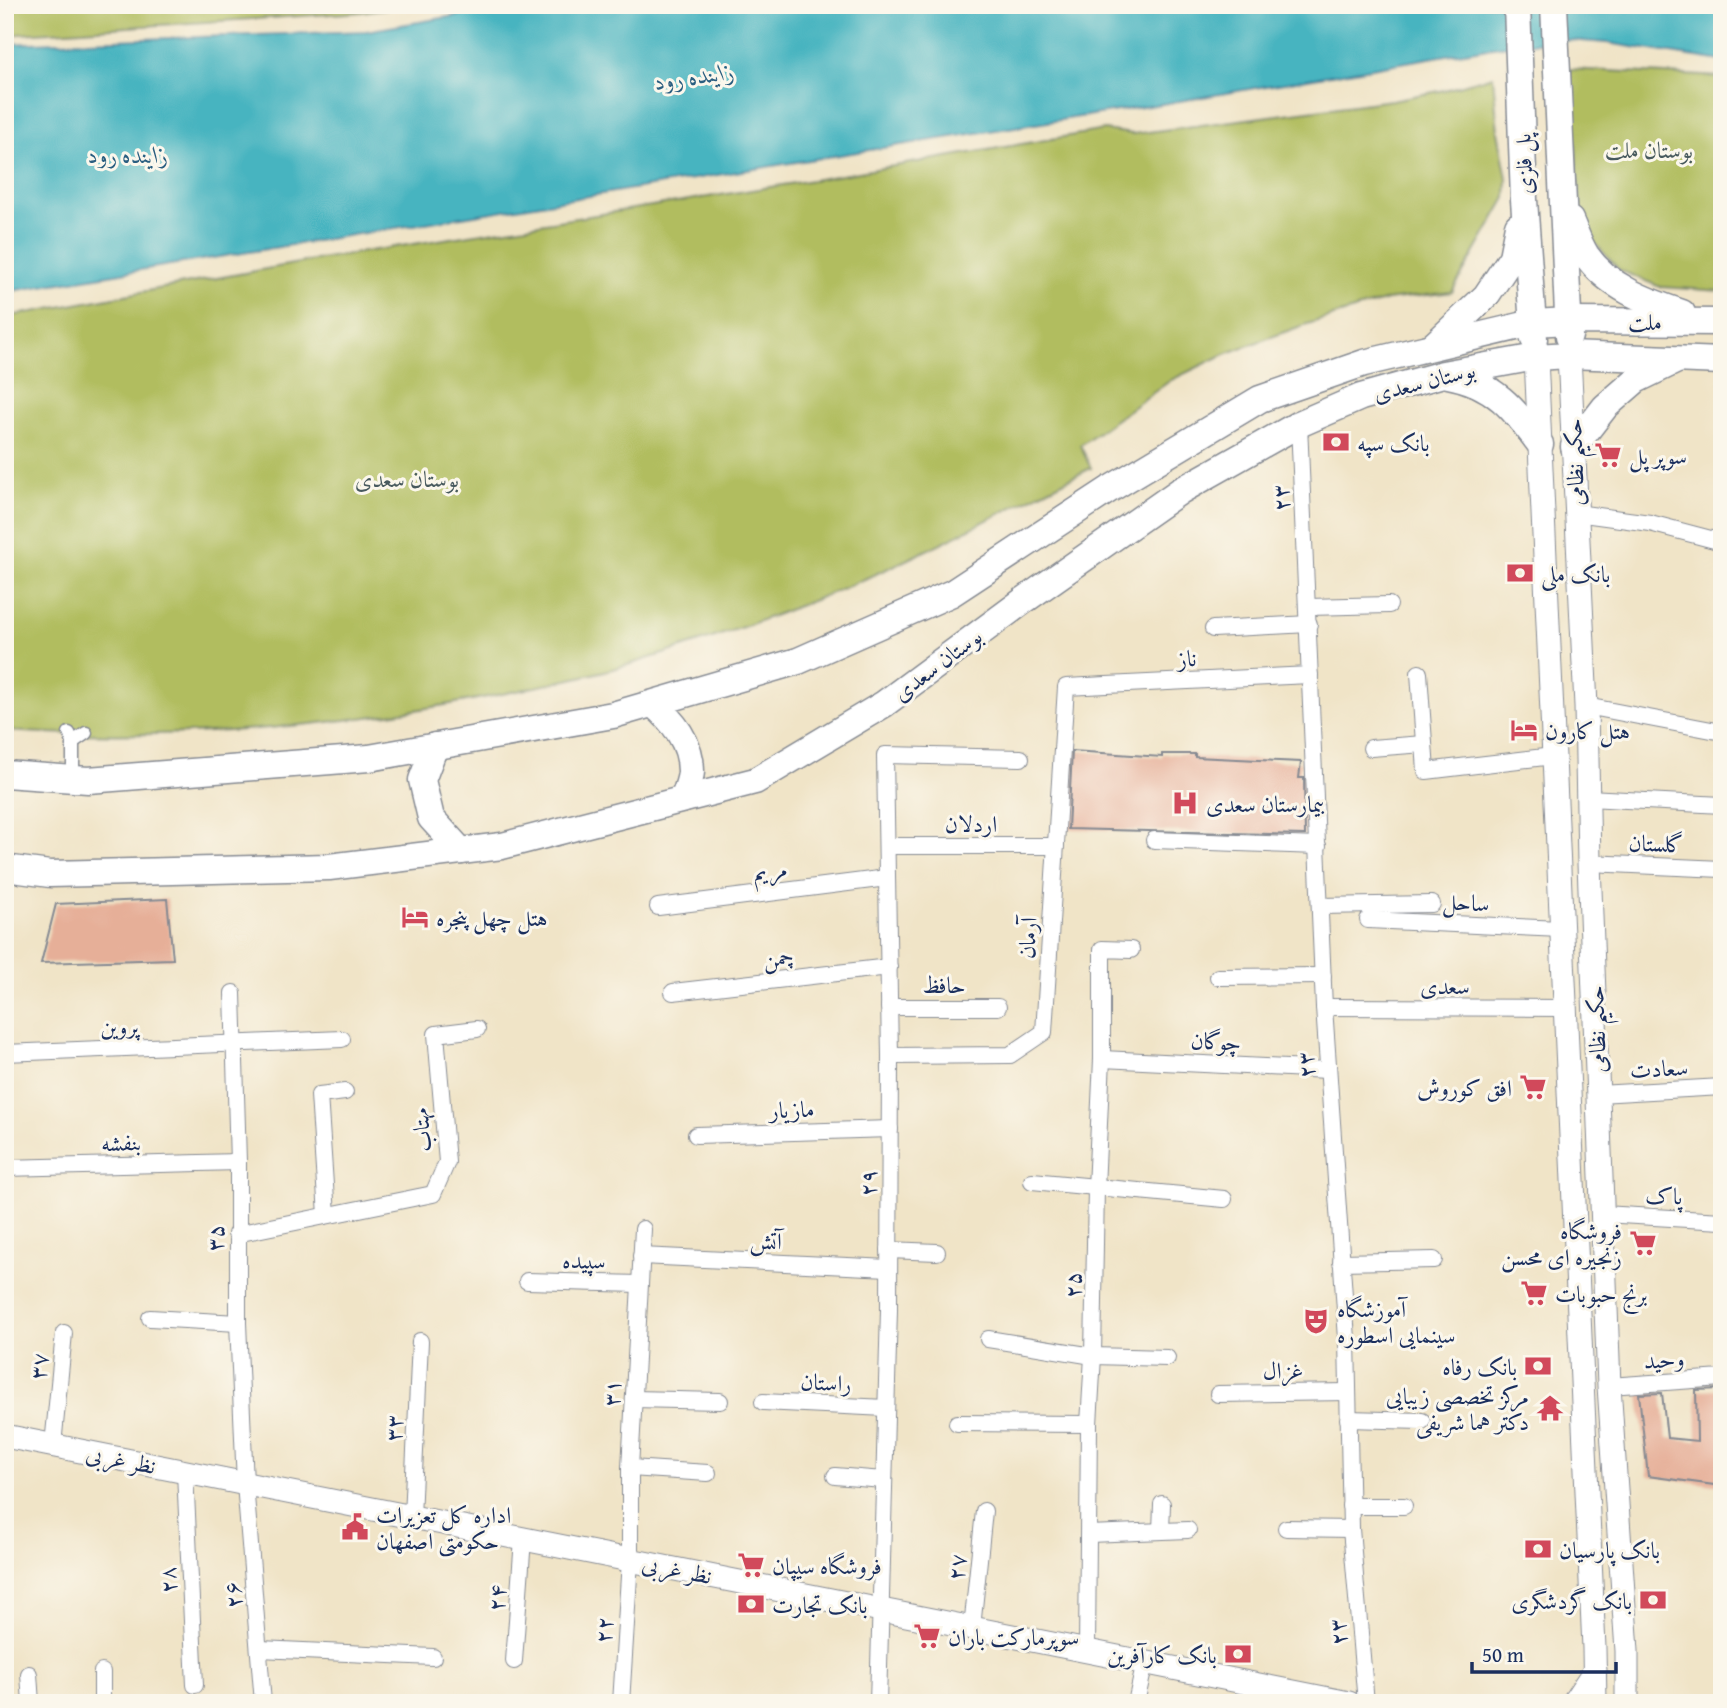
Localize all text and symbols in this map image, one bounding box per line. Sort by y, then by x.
water label: زاینده رود [652,53,736,99]
street label: پل فلزی [1505,131,1542,195]
park label: بوستان ملت [1605,133,1693,166]
water label: زاینده رود [88,137,168,172]
street label: ملت [1628,305,1662,338]
street label: بوستان سعدی [1369,352,1479,410]
street label: حکیم نظامی [1556,417,1599,506]
place label: بانک سپه [1357,426,1430,459]
bank icon: بانک سپه [1321,427,1351,457]
place label: سوپر پل [1629,439,1687,473]
supermarket icon: سوپر پل [1593,440,1623,470]
park label: بوستان سعدی [355,462,459,495]
street label: ۲۳ [1263,484,1297,512]
place label: بانک ملی [1541,557,1610,592]
bank icon: بانک ملی [1505,558,1535,588]
street label: بوستان سعدی [885,619,989,709]
street label: ناز [1175,641,1197,675]
place label: هتل کارون [1545,714,1630,748]
hotel icon: هتل کارون [1509,715,1539,745]
place label: بیمارستان سعدی [1206,787,1325,820]
hospital icon: بیمارستان سعدی [1170,788,1200,818]
street label: اردلان [945,807,997,840]
street label: گلستان [1628,826,1684,860]
street label: مریم [751,852,790,892]
street label: ساحل [1442,884,1490,921]
place label: هتل چهل پنجره [436,901,548,935]
hotel icon: هتل چهل پنجره [400,902,430,932]
street label: آرمان [1009,913,1045,960]
street label: چمن [761,939,795,975]
street label: حافظ [922,968,966,1001]
street label: سعدی [1420,969,1470,1002]
street label: حکیم نظامی [1578,984,1621,1073]
street label: پروین [99,1009,141,1043]
street label: چوگان [1190,1023,1242,1059]
street label: ۲۳ [1288,1050,1322,1080]
street label: سعادت [1629,1050,1689,1086]
place label: افق کوروش [1417,1071,1512,1104]
supermarket icon: افق کوروش [1518,1072,1548,1102]
street label: مازیار [767,1092,815,1126]
street label: مهتاب [403,1106,439,1154]
street label: بنفشه [100,1125,142,1159]
street label: ۲۹ [851,1170,884,1196]
street label: پاک [1644,1178,1685,1214]
place label: فروشگاه زنجیره ای محسن [1501,1214,1622,1273]
street label: آتش [749,1223,786,1257]
street label: ۳۵ [198,1225,231,1251]
supermarket icon: فروشگاه زنجیره ای محسن [1628,1228,1658,1258]
street label: سپیده [562,1243,606,1277]
street label: ۲۵ [1055,1271,1089,1299]
place label: برنج حبوبات [1555,1277,1647,1314]
supermarket icon: برنج حبوبات [1519,1278,1549,1308]
place label: آموزشگاه سینمایی اسطوره [1337,1292,1455,1351]
theatre icon: آموزشگاه سینمایی اسطوره [1301,1306,1331,1336]
street label: وحید [1643,1341,1685,1377]
place label: بانک رفاه [1442,1350,1517,1383]
street label: ۳۷ [20,1351,56,1381]
bank icon: بانک رفاه [1523,1351,1553,1381]
street label: غزال [1262,1353,1304,1387]
street label: راستان [800,1364,852,1400]
street label: ۳۱ [594,1379,628,1407]
place label: مرکز تخصصی زیبایی دکتر هما شریفی [1386,1379,1529,1439]
temple icon: مرکز تخصصی زیبایی دکتر هما شریفی [1535,1393,1565,1423]
street label: ۳۳ [376,1414,410,1442]
street label: نظر غربی [83,1436,159,1482]
place label: اداره کل تعزیرات حکومتی اصفهان [376,1498,511,1557]
public building icon: اداره کل تعزیرات حکومتی اصفهان [340,1512,370,1542]
place label: بانک پارسیان [1559,1533,1660,1567]
bank icon: بانک پارسیان [1523,1534,1553,1564]
street label: نظر غربی [639,1546,715,1592]
place label: فروشگاه سیپان [772,1549,882,1582]
supermarket icon: فروشگاه سیپان [736,1550,766,1580]
street label: ۲۷ [938,1552,974,1582]
street label: ۲۸ [150,1566,184,1594]
street label: ۲۶ [214,1580,250,1610]
street label: ۲۴ [479,1583,513,1613]
place label: بانک گردشگری [1511,1584,1632,1617]
bank icon: بانک گردشگری [1638,1585,1668,1615]
place label: بانک تجارت [772,1588,868,1621]
bank icon: بانک تجارت [736,1589,766,1619]
street label: ۲۲ [586,1615,620,1645]
street label: ۲۳ [1319,1617,1355,1647]
place label: سوپرمارکت باران [948,1620,1079,1653]
supermarket icon: سوپرمارکت باران [912,1621,942,1651]
scale bar [1472,1631,1615,1675]
place label: بانک کارآفرین [1107,1638,1217,1671]
bank icon: بانک کارآفرین [1223,1639,1253,1669]
text: 50 m [1482,1639,1524,1670]

